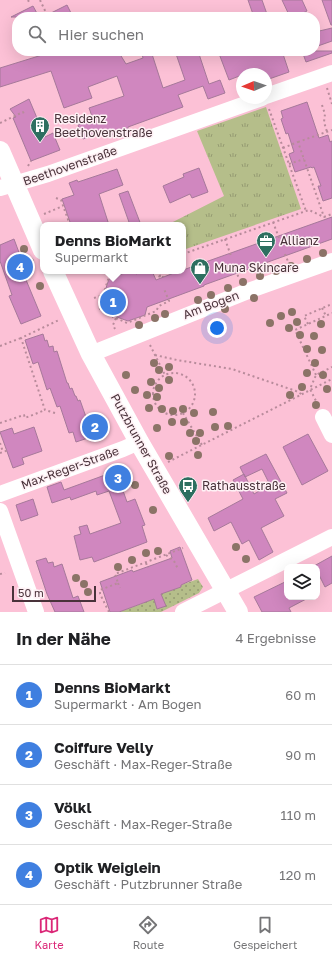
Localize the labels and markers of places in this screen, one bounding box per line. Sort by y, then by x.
place label: Residenz Beethovenstraße [54,111,152,140]
building icon: Residenz Beethovenstraße [29,115,51,143]
office icon: Allianz [255,230,277,258]
place label: Allianz [280,233,319,248]
pin: 4 [7,252,33,282]
shop icon: Muna Skincare [189,257,211,285]
place label: Muna Skincare [214,260,299,275]
pin: 1 [100,287,126,317]
pin: 2 [82,412,108,442]
pin: 3 [105,463,131,493]
bus stop icon: Rathausstraße [177,475,199,503]
place label: Rathausstraße [202,478,286,493]

